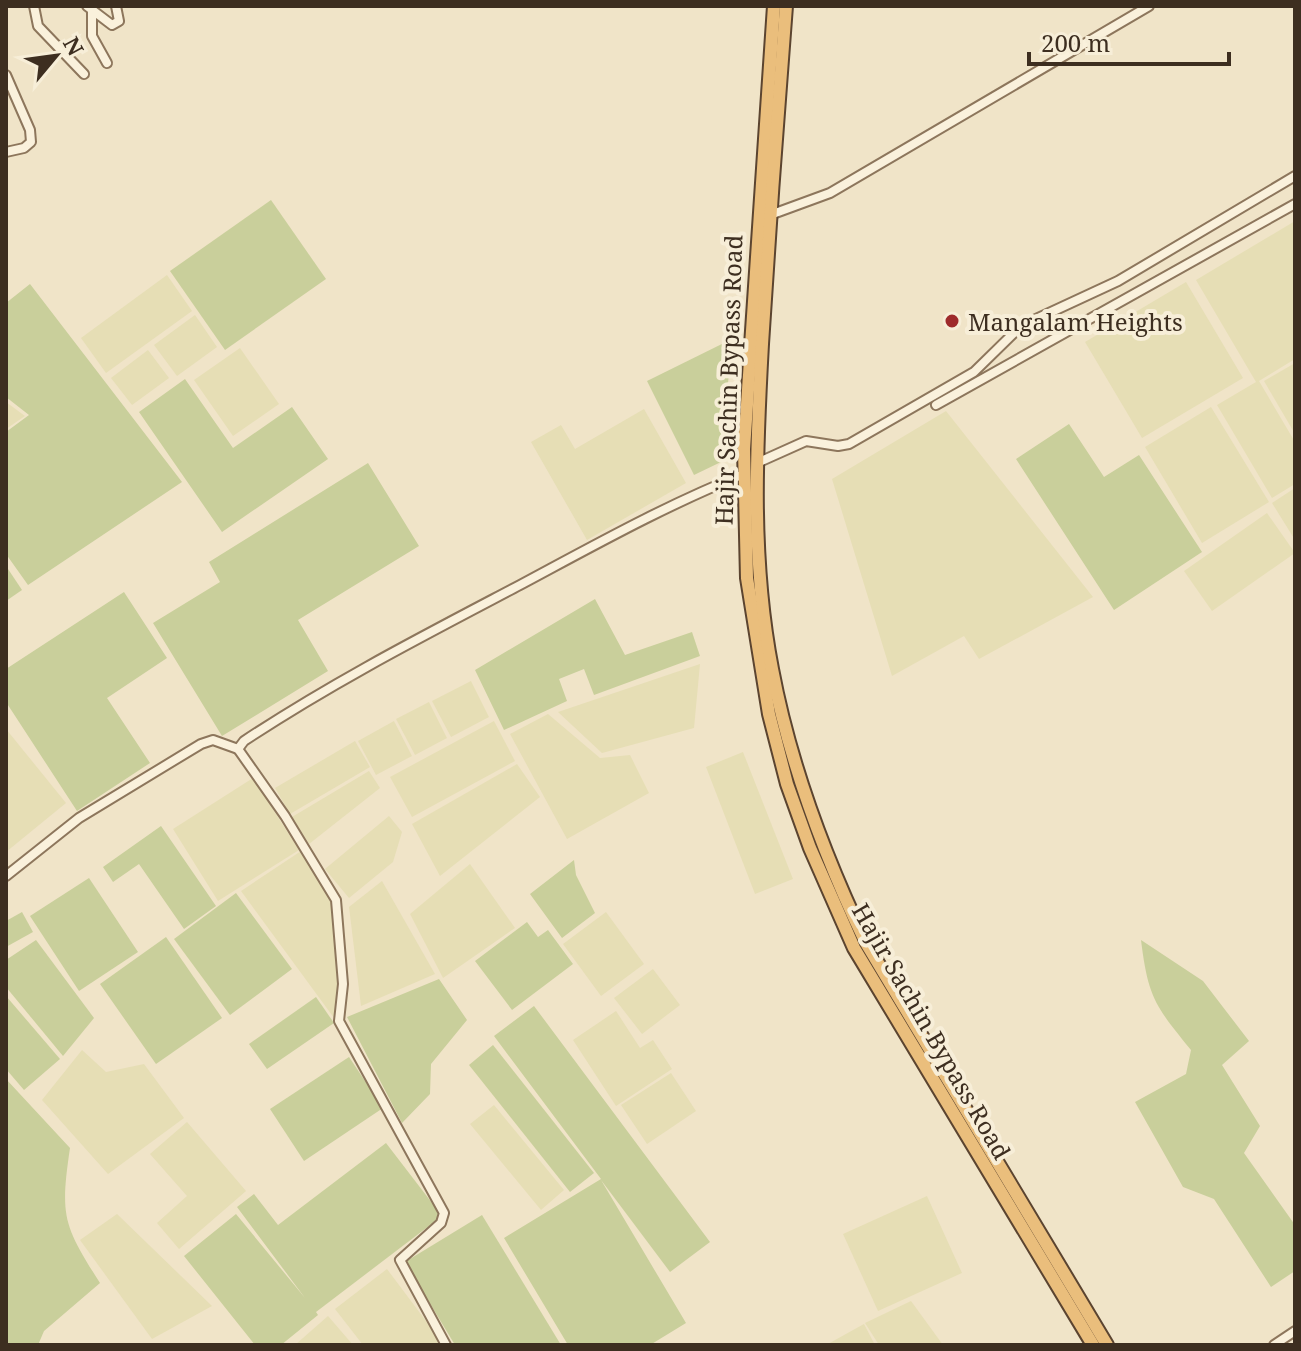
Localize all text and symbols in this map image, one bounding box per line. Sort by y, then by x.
north arrow [16,16,96,96]
scale bar [1029,16,1229,66]
text: 200 m [1041,26,1110,59]
text: N [57,31,92,61]
street label: Hajir Sachin Bypass Road [706,234,750,526]
place label: Mangalam Heights [968,305,1183,338]
marker: Mangalam Heights [943,312,961,330]
street label: Hajir Sachin Bypass Road [845,897,1019,1165]

